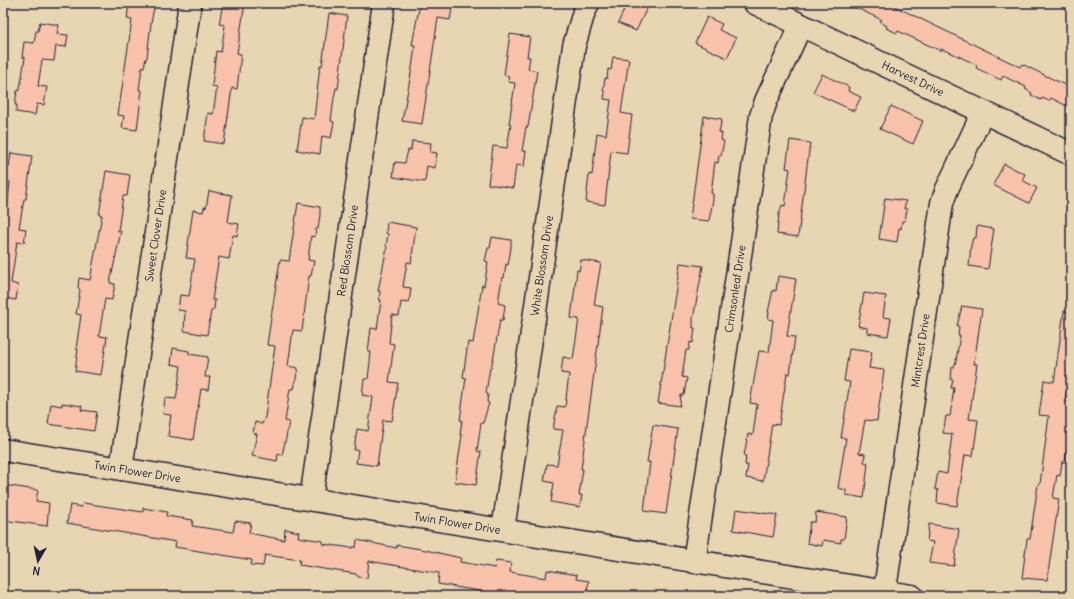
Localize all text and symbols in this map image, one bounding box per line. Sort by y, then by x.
street label: Harvest Drive [879,58,946,99]
street label: Sweet Clover Drive [142,188,169,283]
street label: Red Blossom Drive [334,204,361,297]
street label: White Blossom Drive [527,215,556,317]
street label: Crimsonleaf Drive [722,244,748,334]
street label: Mintcrest Drive [908,313,933,389]
street label: Twin Flower Drive [93,458,182,485]
street label: Twin Flower Drive [413,509,502,537]
north arrow [18,541,58,581]
text: N [32,563,41,578]

